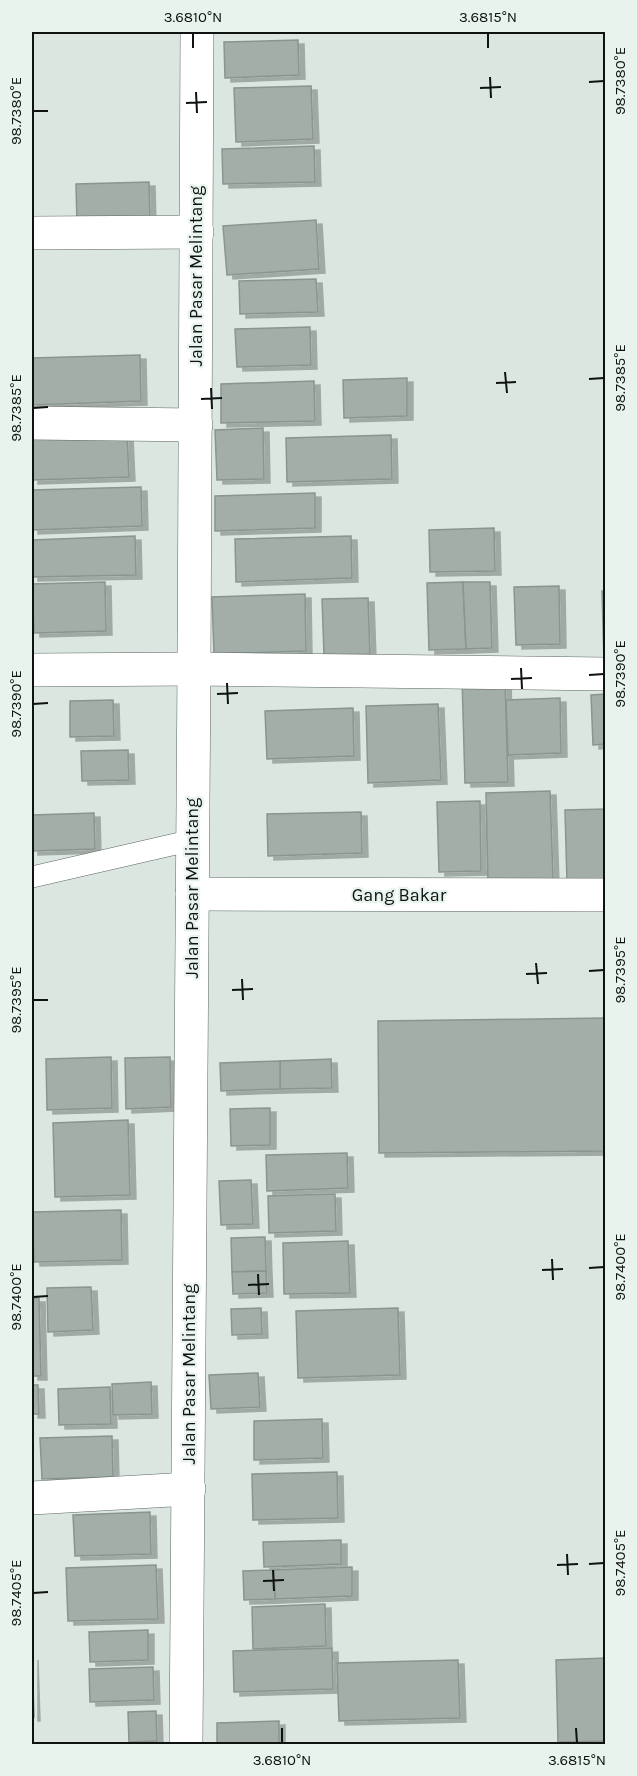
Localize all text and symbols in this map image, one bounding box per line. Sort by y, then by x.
text: 3.6810°N [164,8,222,26]
text: 3.6815°N [459,8,517,26]
text: 98.7380°E [611,47,629,115]
text: 98.7380°E [7,77,25,145]
street label: Jalan Pasar Melintang [185,186,207,366]
text: 98.7385°E [611,344,629,412]
text: 98.7385°E [7,374,25,442]
text: 98.7390°E [611,640,629,708]
text: 98.7390°E [7,670,25,738]
street label: Jalan Pasar Melintang [181,798,203,978]
street label: Gang Bakar [352,884,447,906]
text: 98.7395°E [611,936,629,1004]
text: 98.7395°E [7,966,25,1034]
text: 98.7400°E [611,1233,629,1301]
text: 98.7400°E [7,1263,25,1331]
street label: Jalan Pasar Melintang [178,1284,200,1464]
text: 98.7405°E [611,1530,629,1596]
text: 98.7405°E [7,1560,25,1626]
text: 3.6810°N [253,1751,311,1769]
text: 3.6815°N [548,1751,606,1769]

